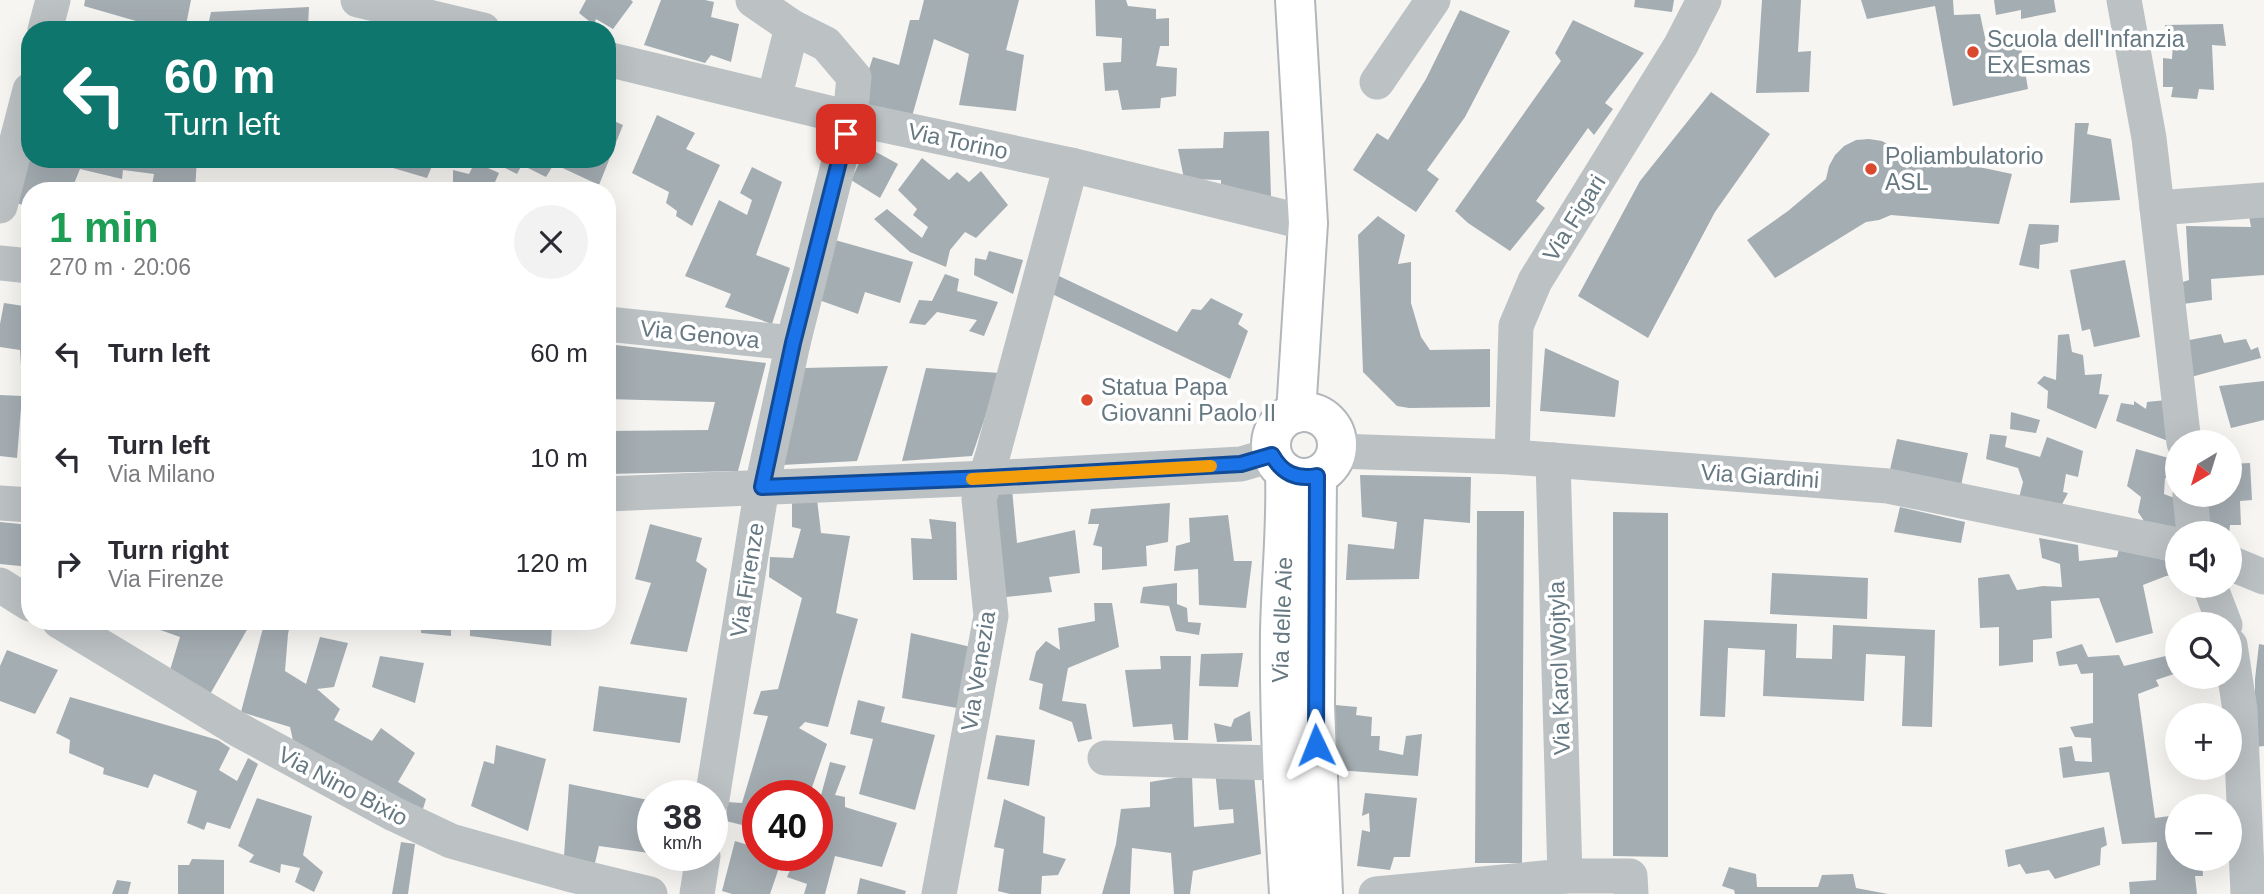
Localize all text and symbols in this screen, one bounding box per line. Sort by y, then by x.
place label: Scuola dell'Infanzia Ex Esmas [1987,26,2185,78]
marker: Scuola dell'Infanzia Ex Esmas [1965,44,1981,60]
icon: left [49,49,140,140]
text: 60 m [164,49,276,103]
pin [816,104,876,164]
text: Turn left [164,106,280,142]
icon: arrive [827,115,865,153]
street label: Via Torino [906,118,1010,164]
place label: Poliambulatorio ASL [1885,143,2044,195]
marker: Poliambulatorio ASL [1863,161,1879,177]
street label: Via Figari [1537,170,1611,266]
text: 1 min [49,204,159,251]
button: close [514,205,588,279]
text: 270 m · 20:06 [49,254,191,280]
street label: Via Genova [639,315,761,353]
icon: left [49,335,87,373]
text: Turn left [108,338,210,368]
text: 60 m [530,338,588,368]
place label: Statua Papa Giovanni Paolo II [1101,374,1276,426]
marker: Statua Papa Giovanni Paolo II [1079,392,1095,408]
text: Turn left [108,430,210,460]
north arrow [2165,430,2242,508]
map controls [2165,430,2242,871]
icon: left [49,440,87,478]
text: 10 m [530,443,588,473]
street label: Via Giardini [1700,459,1820,493]
text: Via Milano [108,461,215,487]
street label: Via Firenze [725,521,769,639]
button: sound [2165,521,2242,598]
text: Turn right [108,535,229,565]
icon: right [49,545,87,583]
text: 120 m [516,548,588,578]
street label: Via delle Aie [1267,556,1297,684]
text: Via Firenze [108,566,224,592]
street label: Via Karol Wojtyla [1543,580,1575,756]
street label: Via Venezia [956,609,1000,733]
button: search [2165,612,2242,689]
button: + [2165,703,2242,780]
position arrow [1279,708,1353,782]
street label: Via Nino Bixio [274,741,412,831]
speed limit sign: 40 [742,780,833,871]
button: − [2165,794,2242,871]
text: 38 [663,797,702,836]
text: km/h [663,833,702,853]

